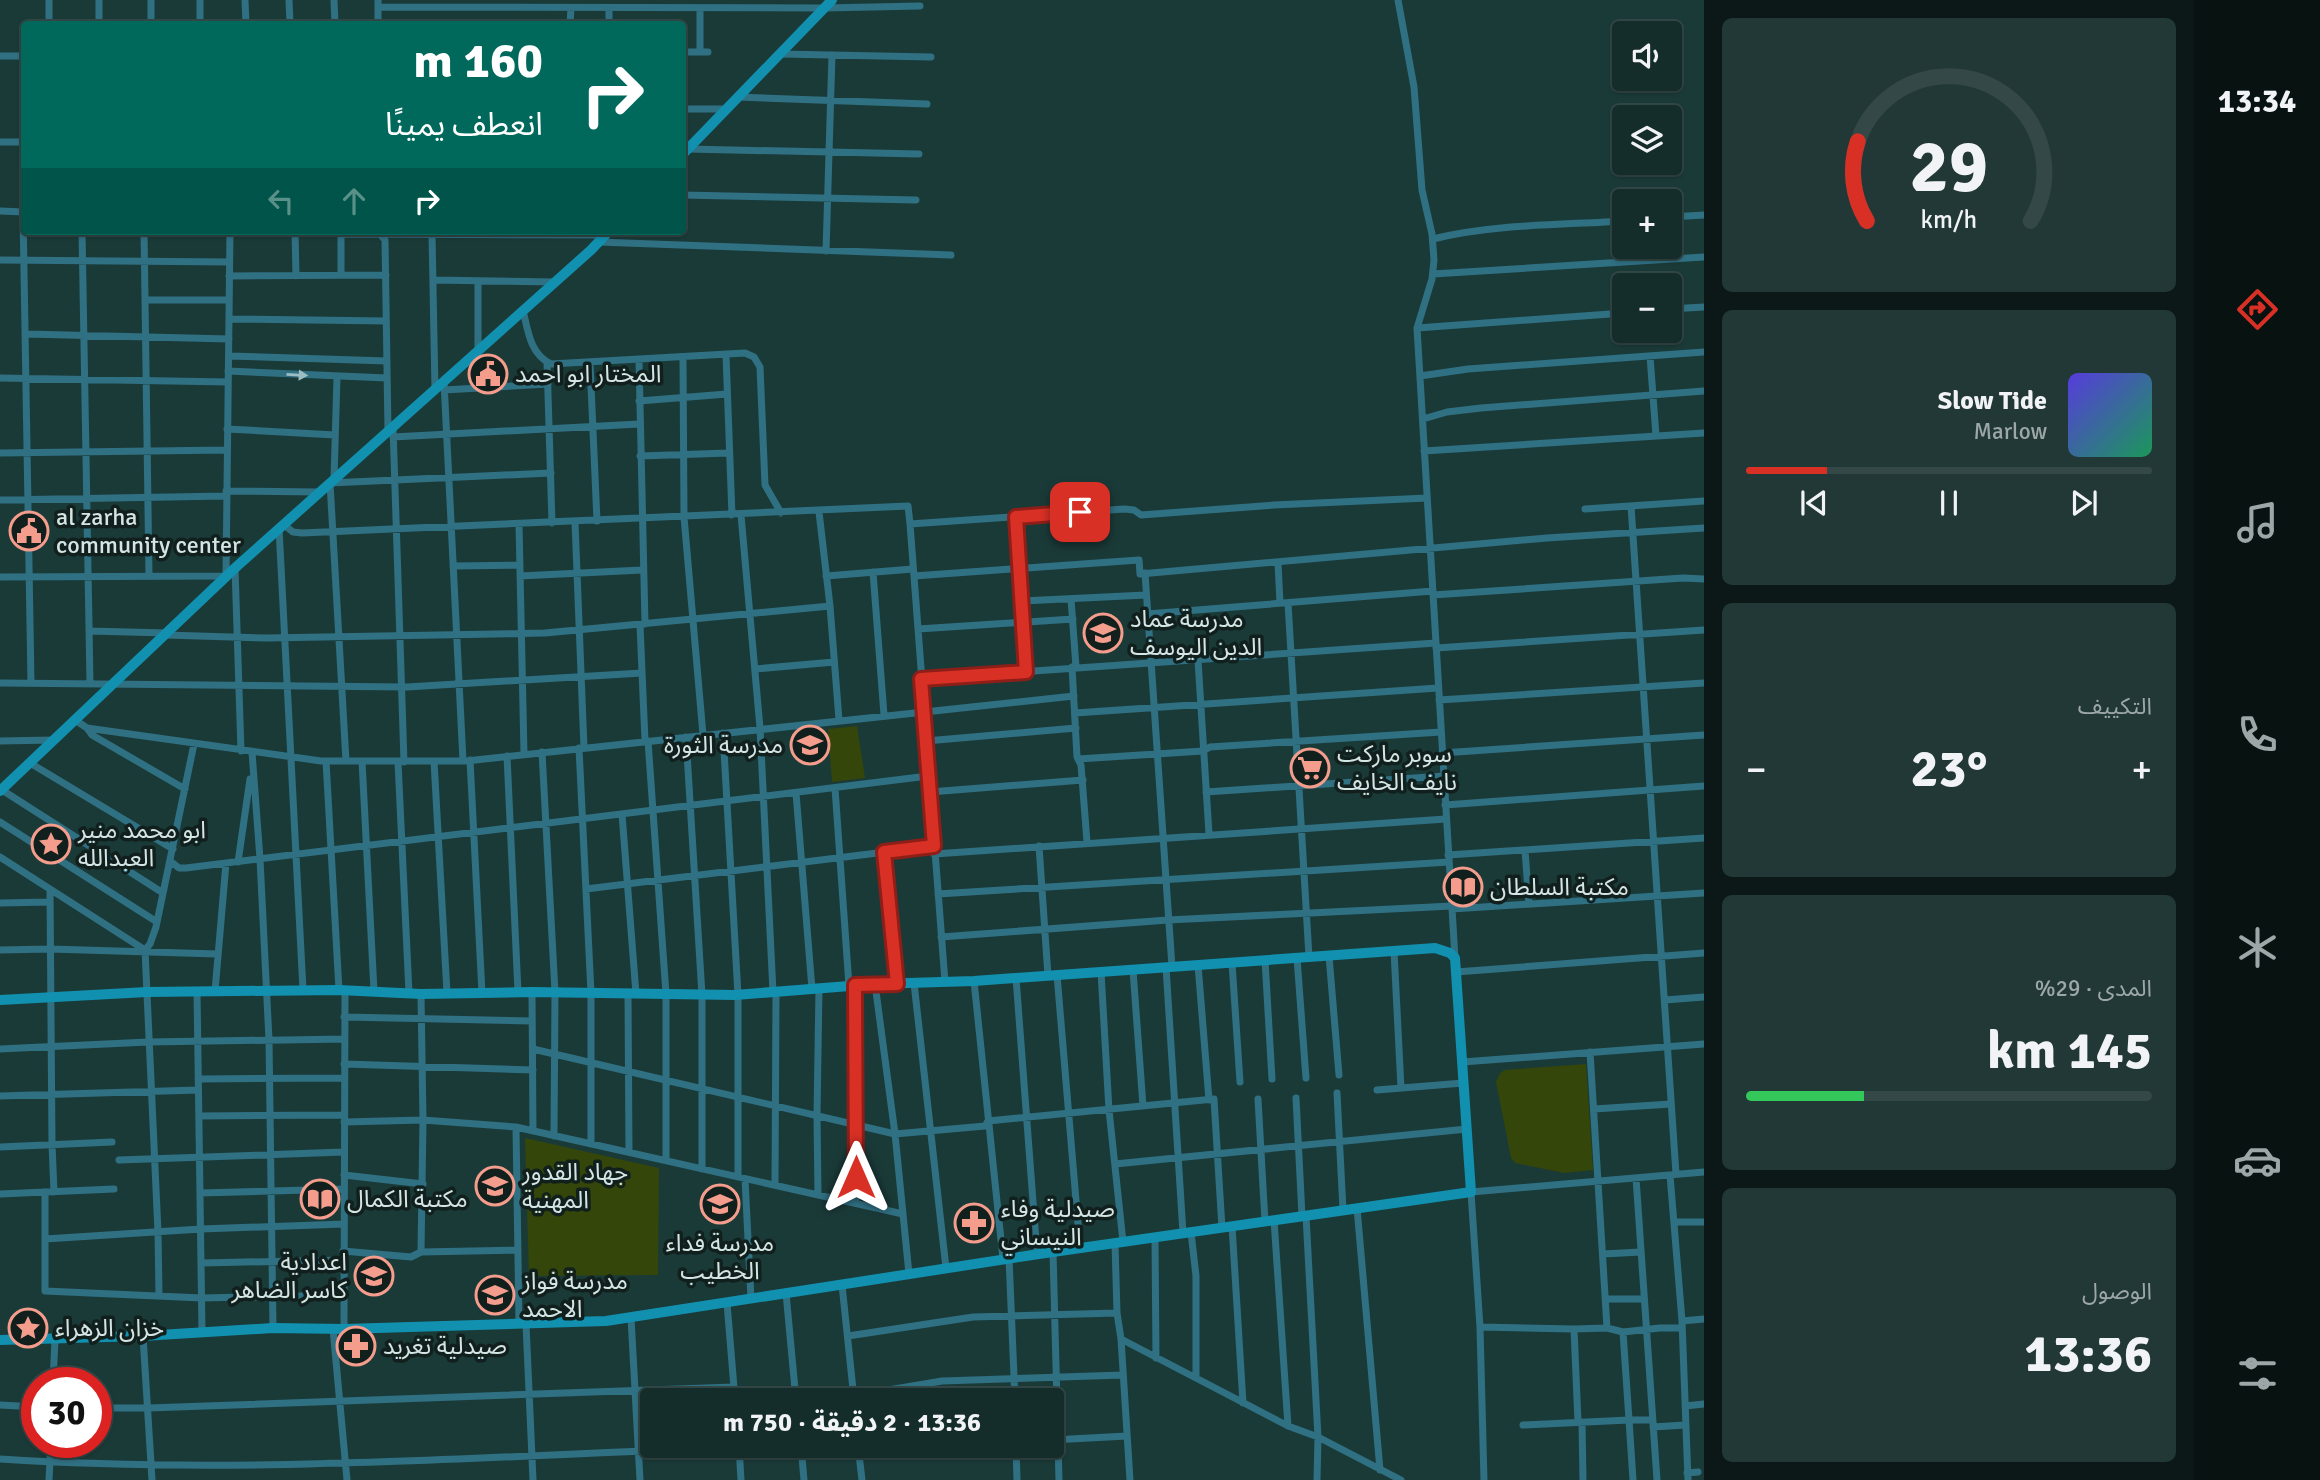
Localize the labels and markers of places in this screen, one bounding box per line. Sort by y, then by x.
public building icon: المختار ابو احمد [467,353,509,395]
place label: المختار ابو احمد [515,359,661,389]
pin [1050,482,1110,542]
place label: al zarha community center [56,502,241,560]
public building icon: al zarha community center [8,510,50,552]
place label: مدرسة عماد الدين اليوسف [1130,604,1262,662]
school or university icon: مدرسة عماد الدين اليوسف [1082,612,1124,654]
school or university icon: مدرسة الثورة [789,724,831,766]
place label: مدرسة الثورة [664,730,783,760]
place label: سوبر ماركت نايف الخايف [1337,739,1457,797]
supermarket icon: سوبر ماركت نايف الخايف [1289,747,1331,789]
place label: ابو محمد منير العبدالله [77,815,206,873]
place icon: ابو محمد منير العبدالله [30,823,72,865]
library icon: مكتبة السلطان [1442,866,1484,908]
place label: مكتبة السلطان [1490,872,1629,902]
place label: جهاد القدور المهنية [521,1157,628,1215]
school or university icon: جهاد القدور المهنية [474,1165,516,1207]
library icon: مكتبة الكمال [299,1178,341,1220]
school or university icon: مدرسة فداء الخطيب [699,1183,741,1225]
place label: مكتبة الكمال [347,1184,468,1214]
place label: صيدلية وفاء النيساني [1001,1194,1115,1256]
pharmacy icon: صيدلية وفاء النيساني [953,1202,995,1244]
place label: مدرسة فداء الخطيب [666,1228,774,1286]
place label: اعدادية كاسر الضاهر [231,1247,348,1305]
school or university icon: اعدادية كاسر الضاهر [353,1255,395,1297]
place label: مدرسة فواز الاحمد [521,1266,628,1324]
school or university icon: مدرسة فواز الاحمد [474,1274,516,1316]
place icon: خزان الزهراء [7,1307,49,1349]
place label: خزان الزهراء [55,1313,164,1343]
pharmacy icon: صيدلية تغريد [335,1325,377,1367]
place label: صيدلية تغريد [383,1331,507,1361]

